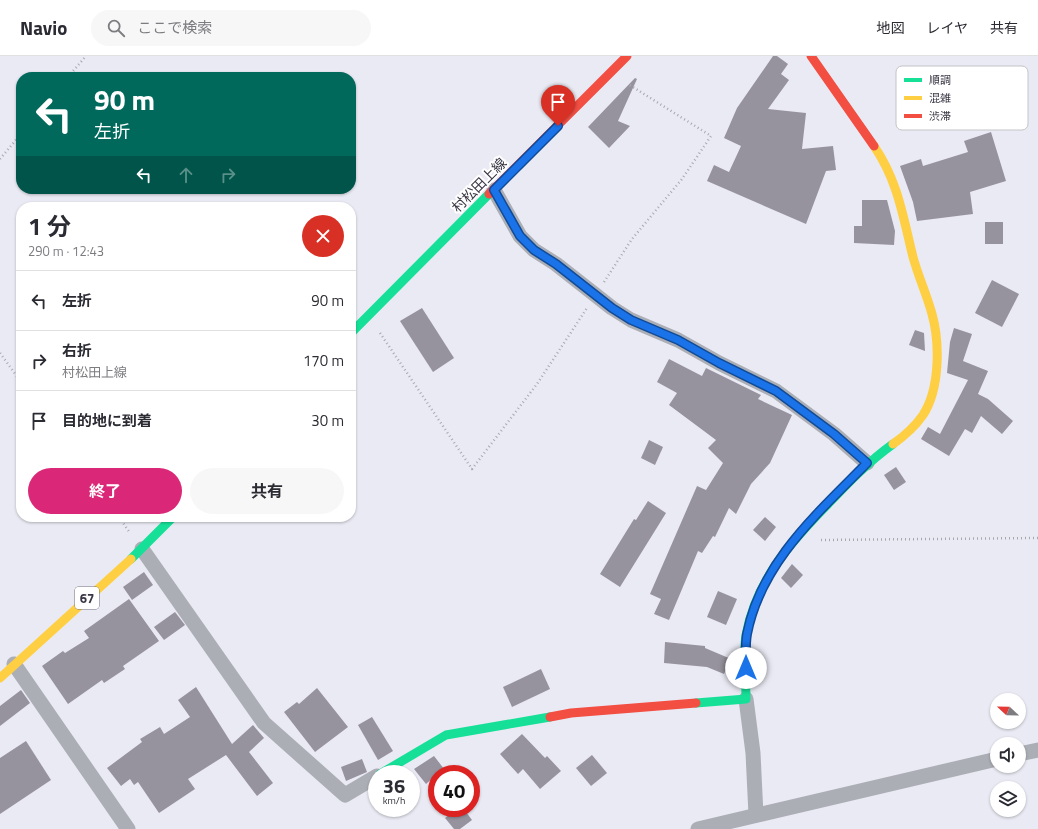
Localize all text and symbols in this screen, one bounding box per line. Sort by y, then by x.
search box [91,10,371,46]
text: Navio [20,13,67,42]
text: ここで検索 [137,16,212,39]
icon: search [105,17,127,39]
text: 地図 [876,17,904,38]
text: レイヤ [926,17,968,38]
text: 共有 [990,17,1018,38]
legend [896,66,1028,130]
text: 順調 [929,72,951,88]
text: 90 m [94,78,155,121]
pin [541,85,575,126]
icon: left [28,88,80,140]
text: 混雑 [929,90,951,106]
icon: arrive [547,91,569,113]
text: 渋滞 [929,108,951,124]
text: 左折 [94,118,130,145]
street label: 村松田上線 [446,152,511,217]
icon: left [133,164,155,186]
icon: ahead [175,164,197,186]
icon: right [217,164,239,186]
text: 1 分 [28,208,71,244]
button: close [302,215,344,257]
text: 290 m · 12:43 [28,241,104,261]
text: 左折 [62,289,92,312]
text: 90 m [311,289,344,312]
icon: left [28,290,50,312]
text: 右折 [62,339,92,362]
text: 170 m [303,349,344,372]
icon: right [28,350,50,372]
text: 村松田上線 [62,362,127,382]
text: 目的地に到着 [62,409,152,432]
text: 30 m [311,409,344,432]
icon: arrive [28,410,50,432]
button: 終了 [28,468,182,514]
button: 共有 [190,468,344,514]
road number: 67 [75,587,99,609]
position arrow [725,647,767,689]
north arrow [990,693,1026,729]
map controls [990,693,1026,817]
button: sound [990,737,1026,773]
speed limit sign: 40 [428,765,480,817]
text: 36 [383,770,405,801]
button: layers [990,781,1026,817]
text: km/h [383,793,405,808]

